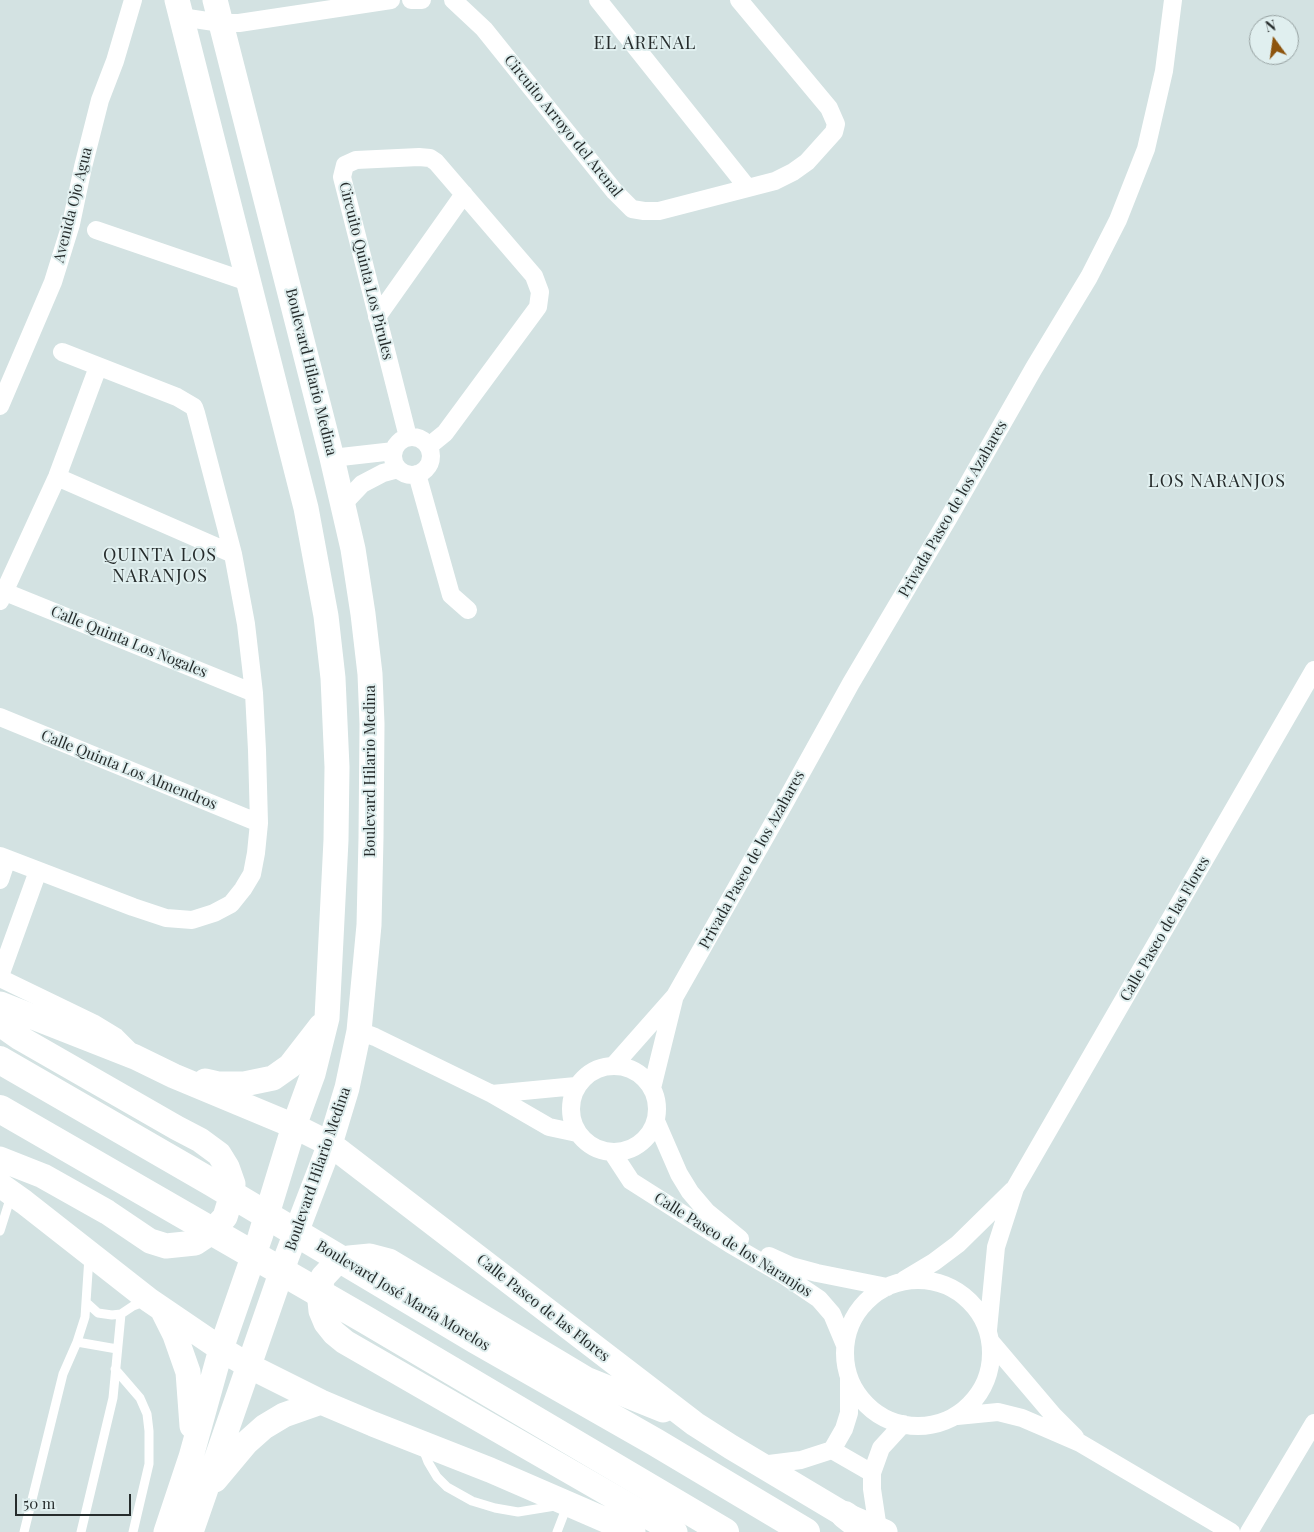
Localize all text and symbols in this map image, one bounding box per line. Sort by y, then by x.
north arrow [1249,15,1299,65]
text: N [1263,15,1278,36]
district label: EL ARENAL [592,32,698,54]
street label: Circuito Arroyo del Arenal [500,51,626,201]
street label: Avenida Ojo Agua [50,146,96,264]
street label: Circuito Quinta Los Pirules [335,180,397,362]
street label: Boulevard Hilario Medina [281,286,341,458]
street label: Privada Paseo de los Azahares [895,418,1011,600]
district label: LOS NARANJOS [1147,470,1287,492]
district label: QUINTA LOS NARANJOS [102,544,218,586]
street label: Calle Quinta Los Nogales [48,602,210,682]
street label: Boulevard Hilario Medina [361,685,379,857]
street label: Calle Quinta Los Almendros [38,726,220,814]
street label: Privada Paseo de los Azahares [695,768,809,952]
street label: Calle Paseo de las Flores [1116,854,1214,1004]
street label: Boulevard Hilario Medina [282,1085,354,1253]
street label: Calle Paseo de los Naranjos [651,1189,815,1301]
street label: Boulevard José María Morelos [313,1237,493,1355]
street label: Calle Paseo de las Flores [473,1251,613,1365]
scale bar [18,1484,134,1516]
text: 50 m [23,1493,55,1513]

